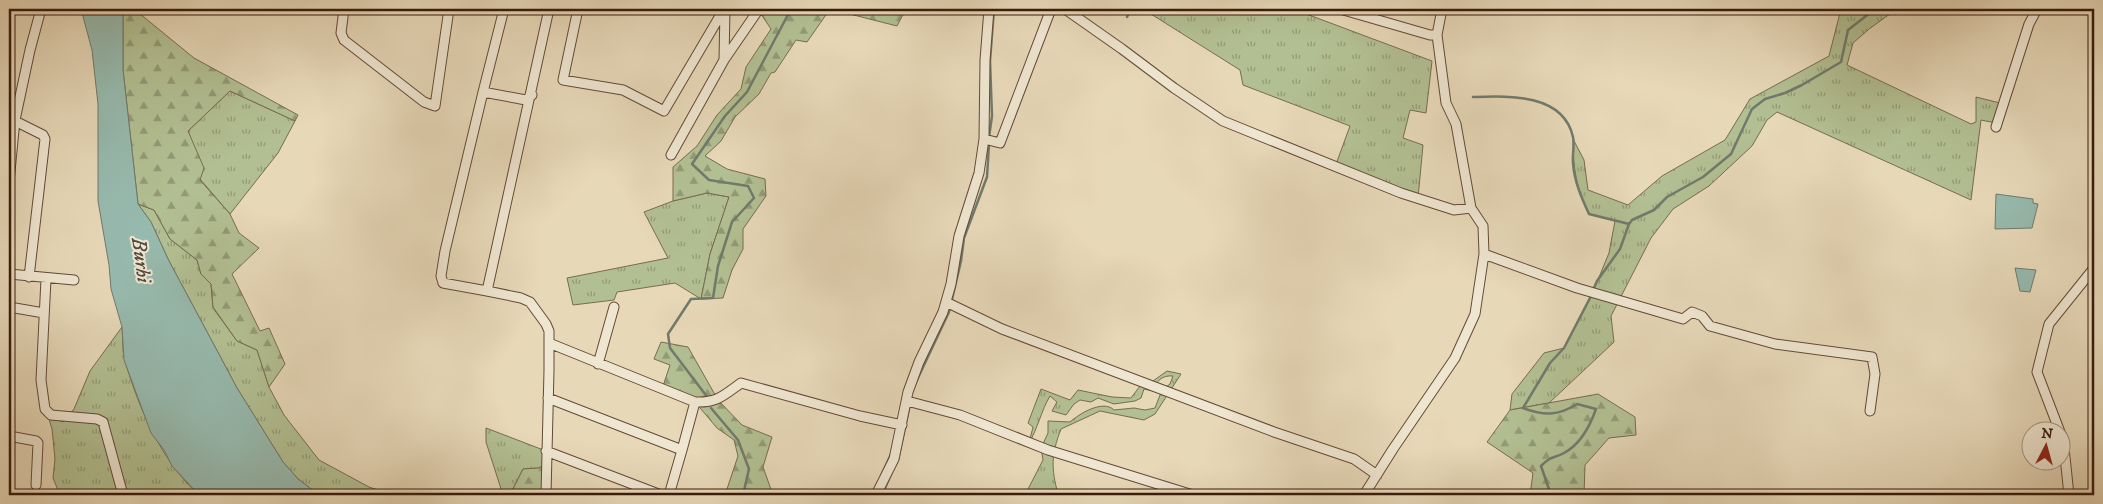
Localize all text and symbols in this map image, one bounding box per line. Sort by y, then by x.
water label: Burhi [125,235,156,286]
north arrow [2020,422,2070,472]
text: N [2041,425,2054,444]

